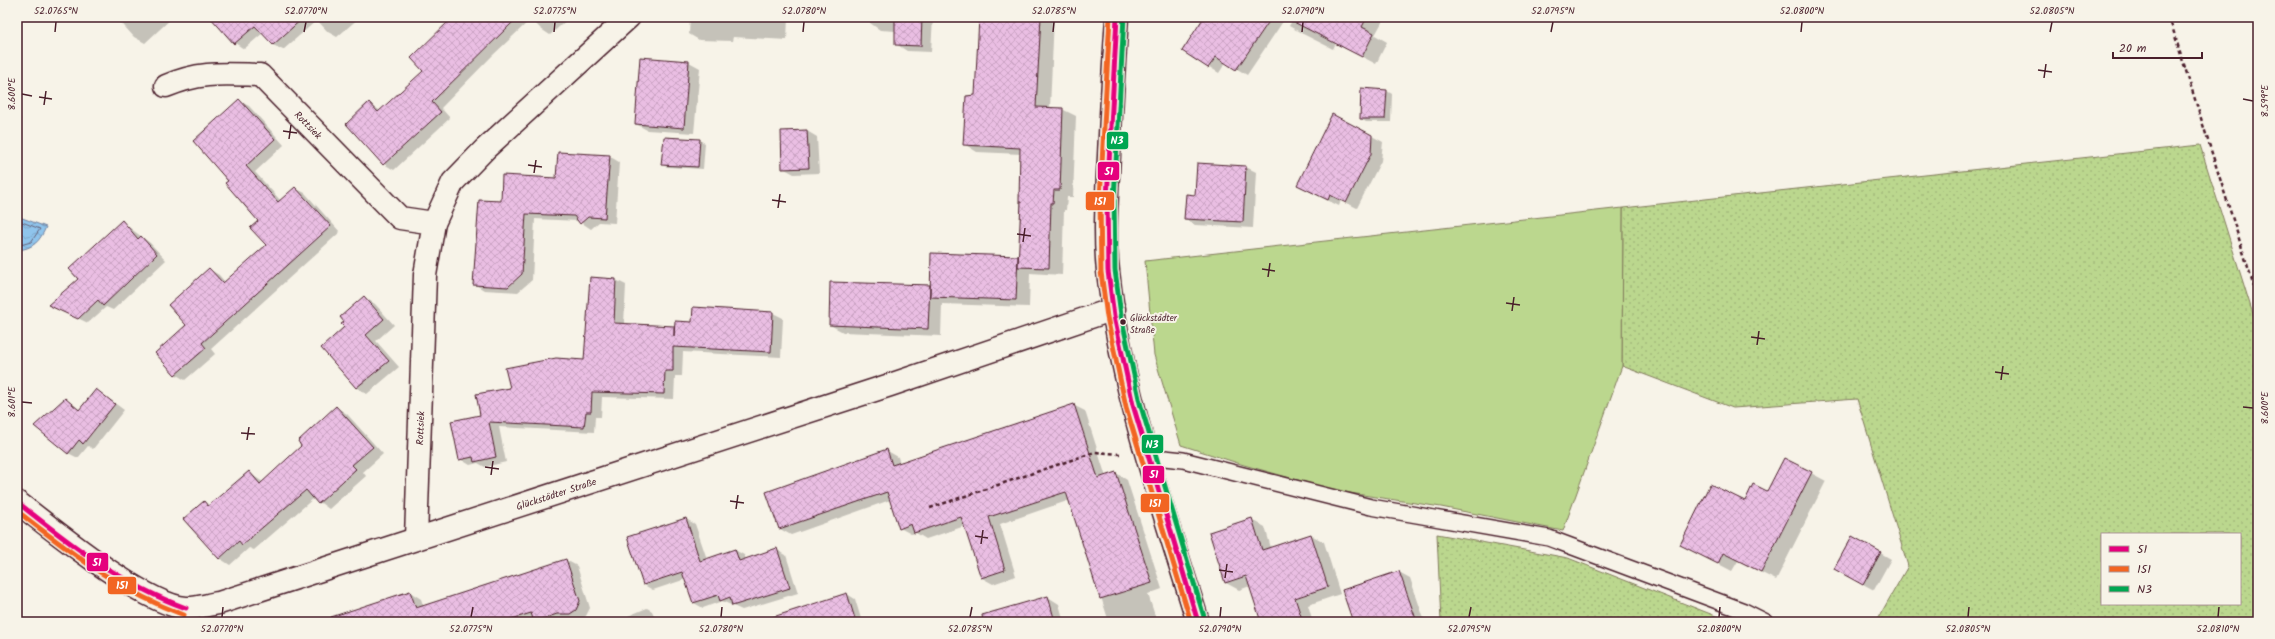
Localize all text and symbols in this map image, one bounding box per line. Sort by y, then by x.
text: 52.0765°N [34,3,78,19]
text: 52.0770°N [285,3,328,19]
text: 52.0775°N [533,3,577,19]
text: 52.0780°N [782,3,826,19]
text: 52.0785°N [1032,3,1077,19]
text: 52.0790°N [1281,3,1325,19]
text: 52.0795°N [1531,3,1575,19]
text: 52.0800°N [1780,3,1825,19]
text: 52.0805°N [2029,3,2075,19]
scale bar [2113,34,2202,60]
text: 20 m [2119,39,2147,58]
text: 8.600°E [4,76,20,111]
text: 8.599°E [2257,83,2273,117]
street label: Rottsiek [290,108,326,143]
line badge: N3 [1106,131,1129,150]
text: N3 [1111,132,1123,150]
line badge: 51 [1097,161,1120,181]
text: 51 [1104,163,1114,181]
line badge: 151 [1085,191,1115,211]
text: 151 [1094,193,1107,211]
place label: Glückstädter Straße [1130,311,1178,338]
marker: Glückstädter Straße [1118,317,1128,327]
text: 8.601°E [4,385,20,418]
text: 8.600°E [2257,390,2273,425]
street label: Rottsiek [412,411,429,445]
line badge: N3 [1141,434,1164,454]
text: N3 [1146,436,1158,454]
line badge: 51 [1142,465,1165,484]
text: 51 [1149,466,1159,484]
street label: Glückstädter Straße [514,474,599,515]
line badge: 151 [1140,493,1170,513]
text: 151 [1149,495,1162,513]
legend [2101,533,2241,605]
text: 51 [2137,540,2147,559]
line badge: 51 [86,552,109,572]
text: 51 [92,554,102,572]
text: 151 [2137,560,2151,579]
line badge: 151 [107,576,137,595]
text: 151 [116,577,129,595]
text: N3 [2137,580,2152,599]
text: 52.0770°N [201,621,244,637]
text: 52.0775°N [449,621,493,637]
text: 52.0780°N [699,621,743,637]
text: 52.0785°N [948,621,993,637]
text: 52.0790°N [1198,621,1242,637]
text: 52.0795°N [1447,621,1491,637]
text: 52.0800°N [1697,621,1742,637]
text: 52.0805°N [1945,621,1991,637]
text: 52.0810°N [2197,621,2240,637]

